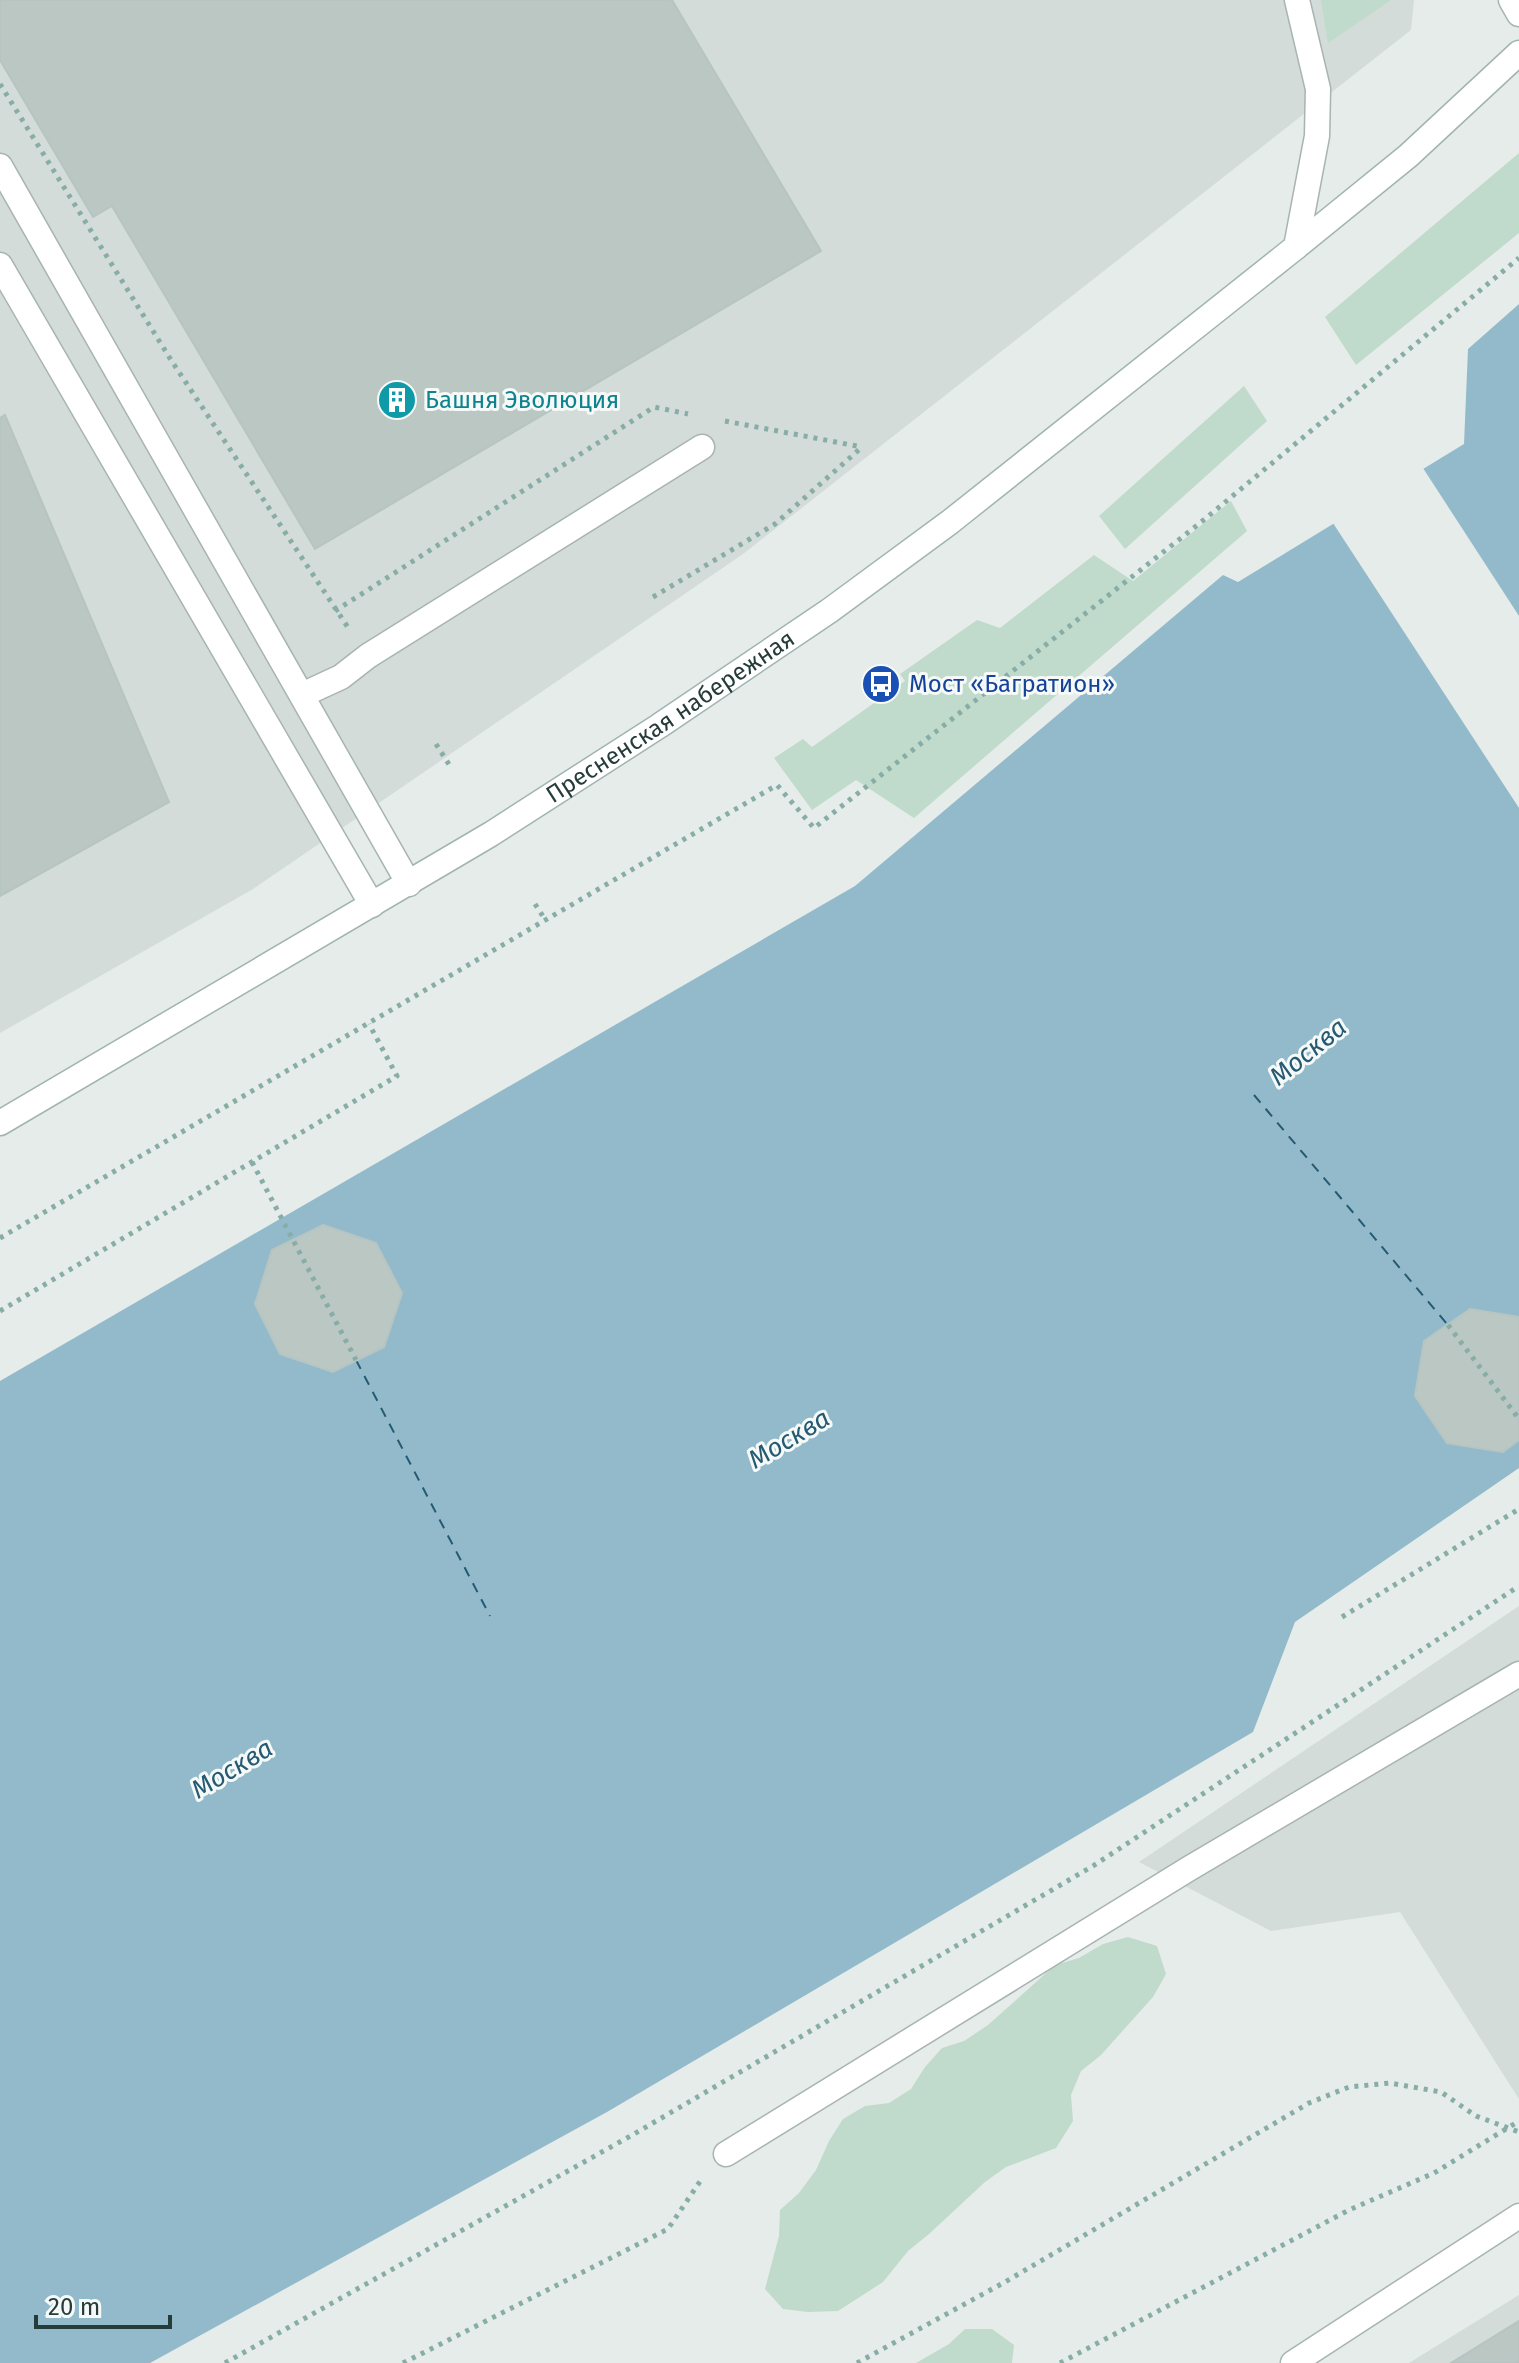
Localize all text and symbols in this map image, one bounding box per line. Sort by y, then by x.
building icon: Башня Эволюция [376,379,418,421]
place label: Башня Эволюция [425,386,619,414]
street label: Пресненская набережная [541,624,800,809]
bus stop icon: Мост «Багратион» [860,663,902,705]
place label: Мост «Багратион» [909,670,1115,698]
water label: Москва [1263,1012,1353,1092]
water label: Москва [743,1403,835,1475]
water label: Москва [186,1733,278,1805]
scale bar [36,2279,170,2329]
text: 20 m [48,2293,100,2321]

